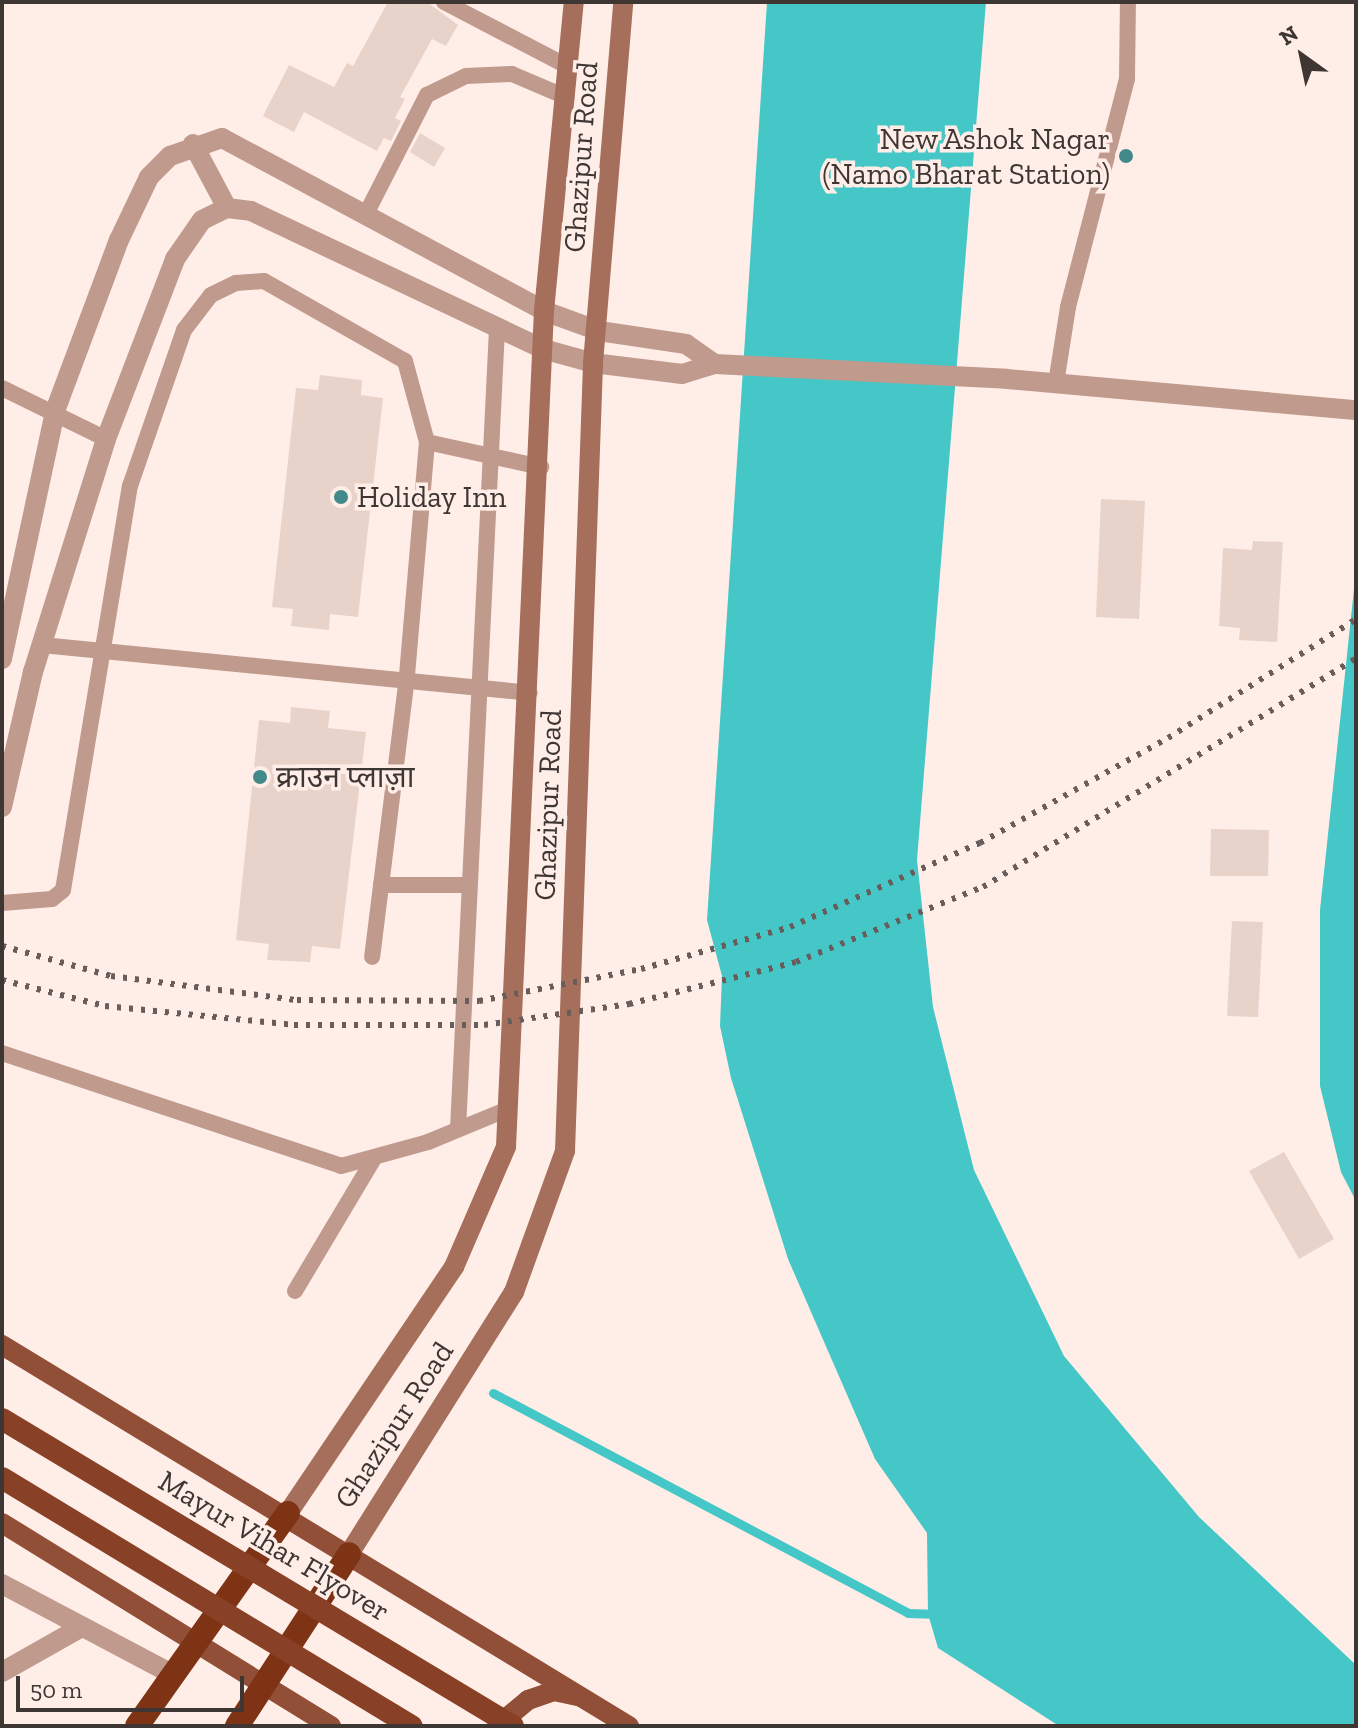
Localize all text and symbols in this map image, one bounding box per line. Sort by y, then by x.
north arrow [1262,16,1342,96]
text: N [1274,20,1303,51]
street label: Ghazipur Road [556,60,606,254]
place label: New Ashok Nagar (Namo Bharat Station) [822,121,1110,192]
marker: New Ashok Nagar (Namo Bharat Station) [1117,147,1135,165]
place label: Holiday Inn [357,479,507,515]
marker: Holiday Inn [332,488,350,506]
street label: Ghazipur Road [527,709,569,901]
place label: क्राउन प्लाज़ा [276,759,415,795]
marker: क्राउन प्लाज़ा [251,768,269,786]
street label: Ghazipur Road [327,1335,461,1515]
street label: Mayur Vihar Flyover [151,1462,397,1630]
scale bar [20,1660,248,1710]
text: 50 m [30,1675,82,1704]

